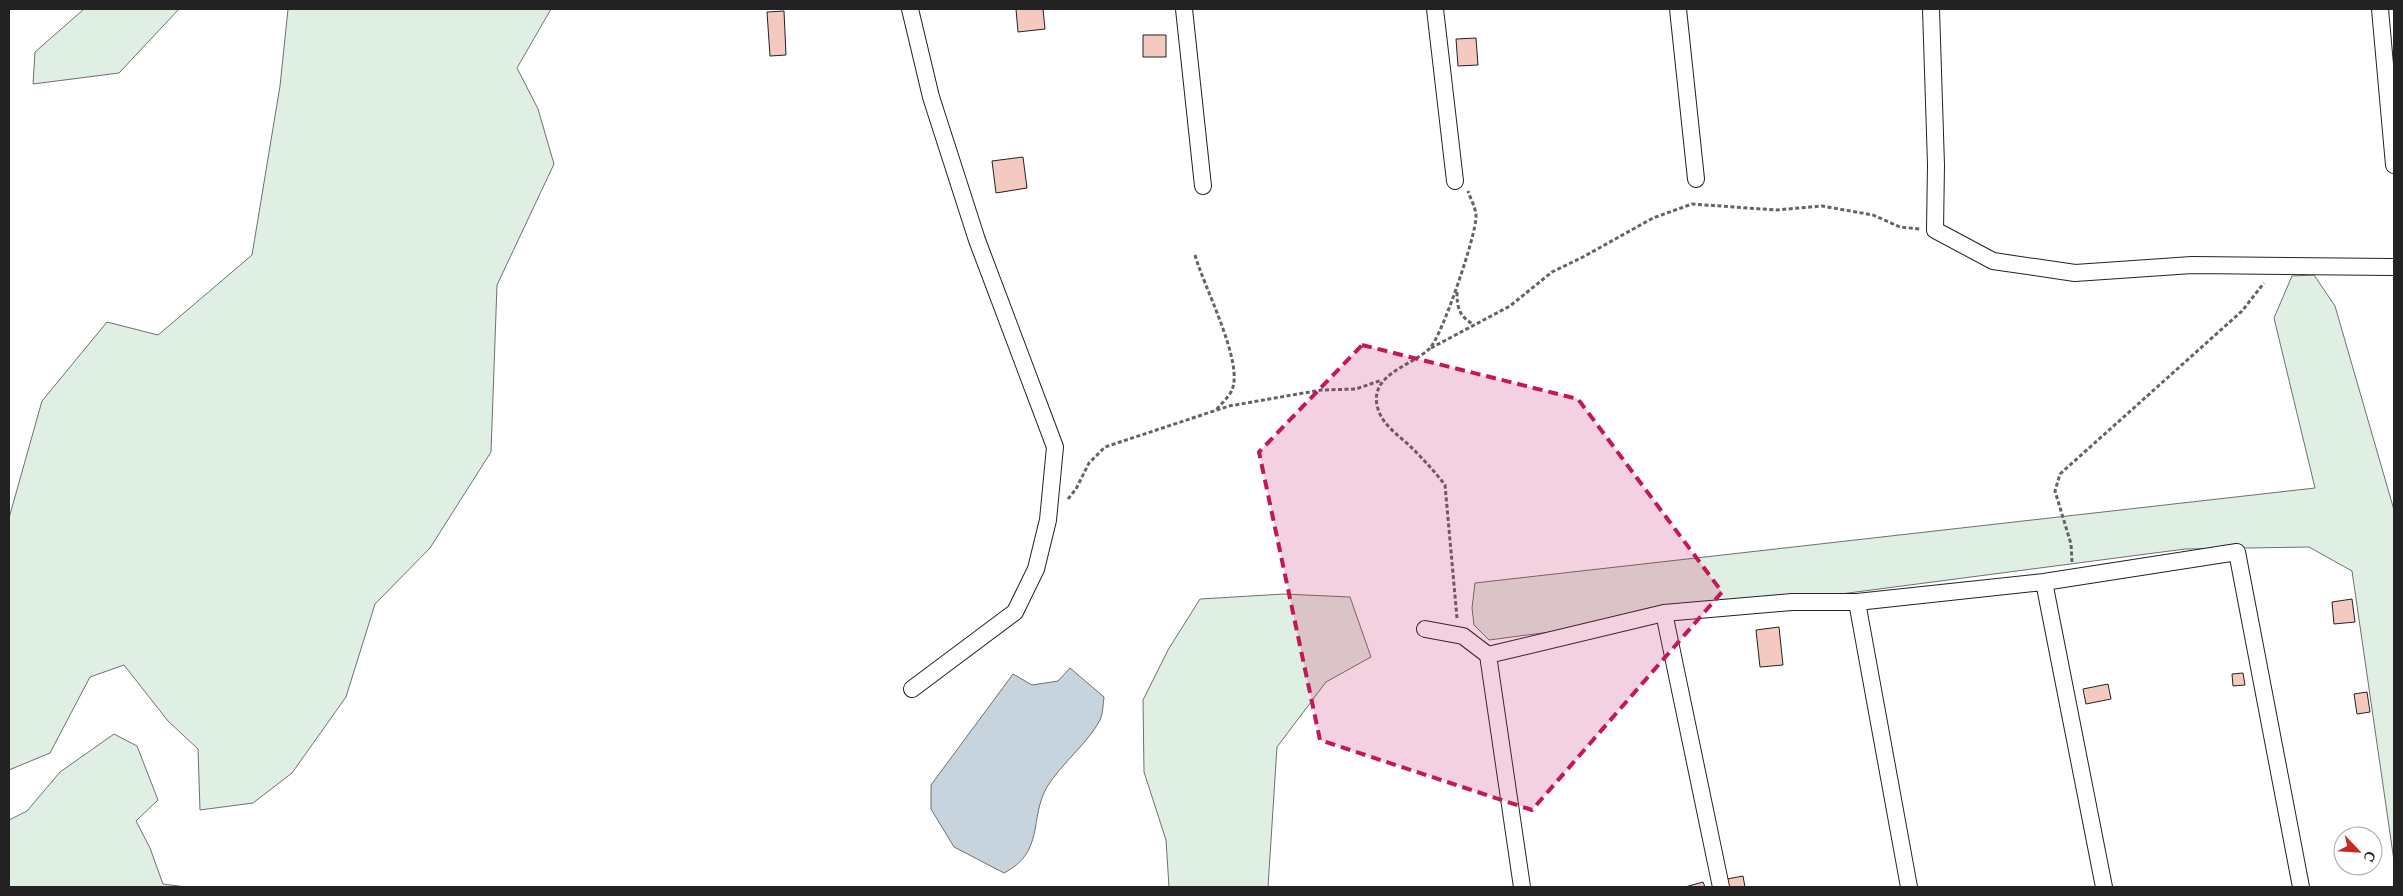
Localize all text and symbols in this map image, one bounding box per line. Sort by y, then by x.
north arrow [2333,826,2383,876]
text: С [2359,848,2380,865]

